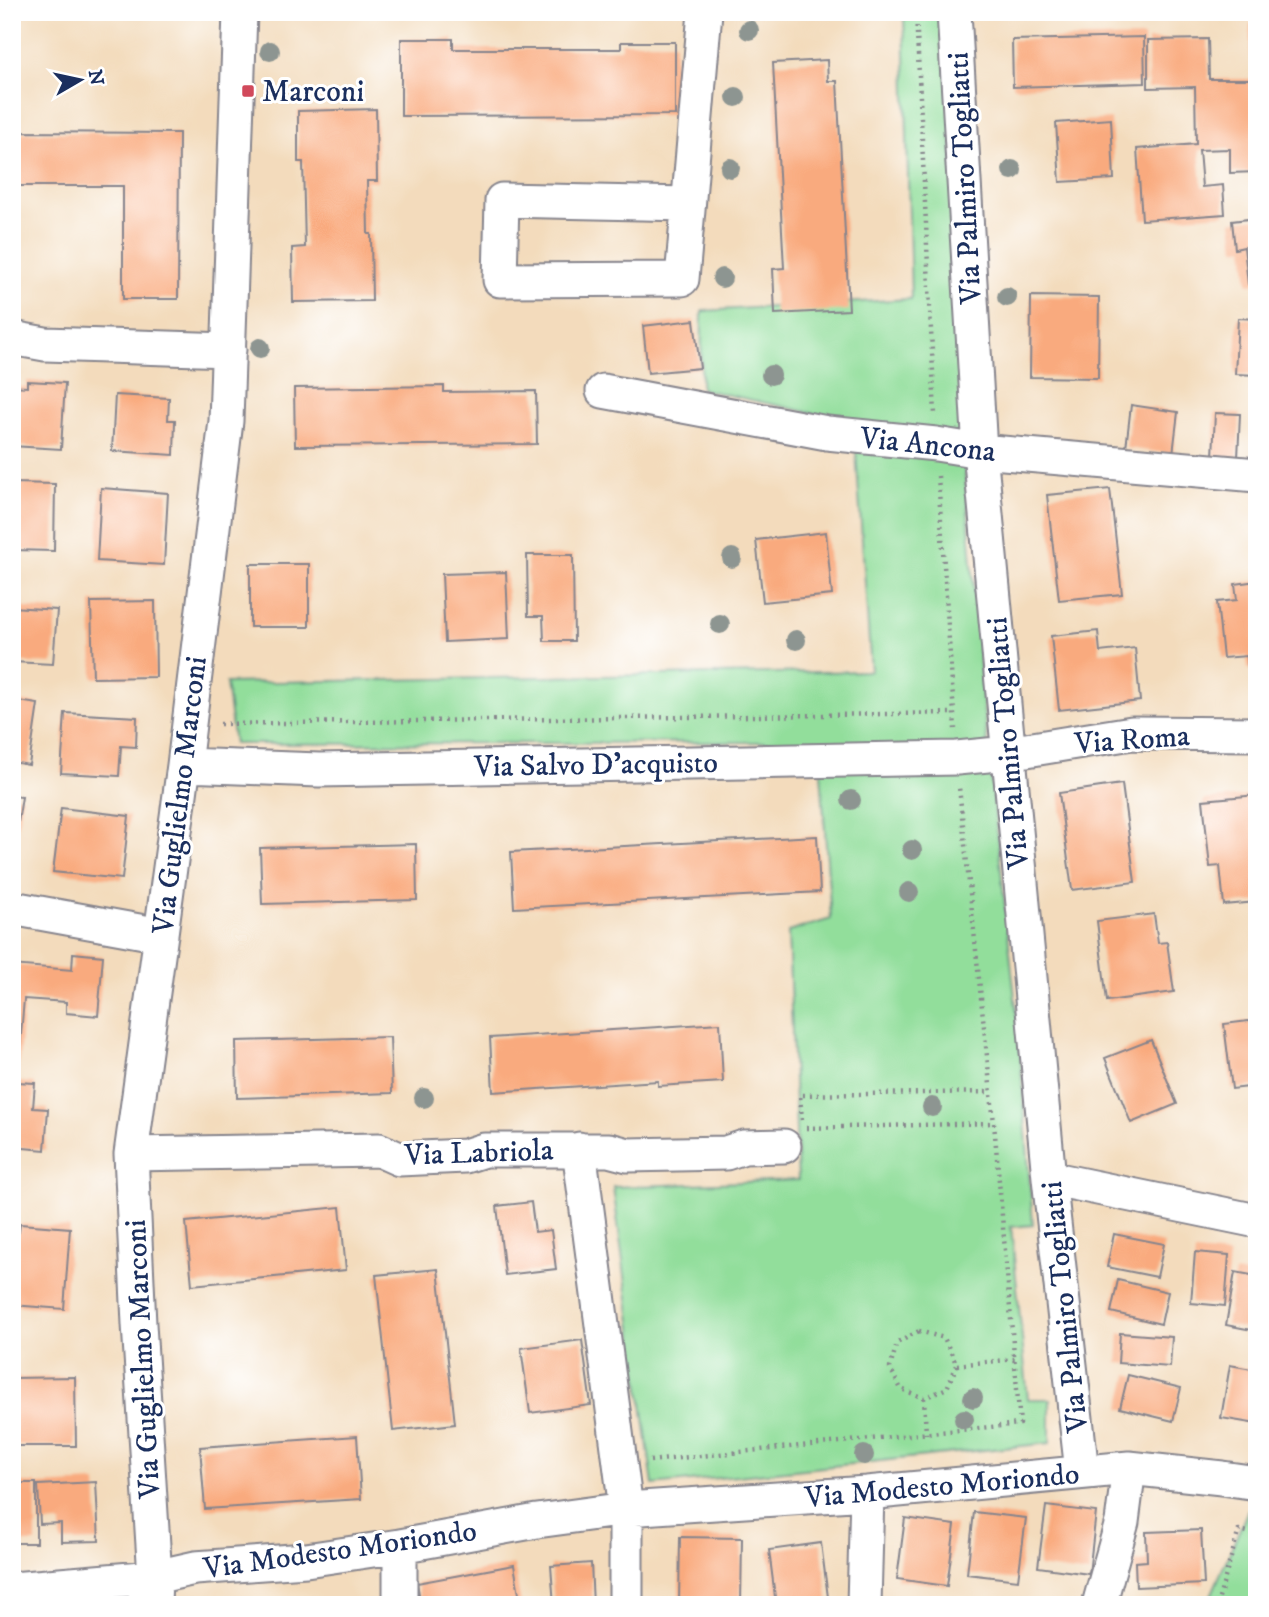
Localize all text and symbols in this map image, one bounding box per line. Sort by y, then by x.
north arrow [46,46,116,116]
street label: Via Palmiro Togliatti [940,51,991,306]
text: N [83,68,108,87]
place label: Marconi [262,74,364,111]
marker: Marconi [240,83,256,99]
street label: Via Ancona [857,420,998,471]
street label: Via Palmiro Togliatti [979,616,1038,871]
street label: Via Guglielmo Marconi [145,654,216,937]
street label: Via Roma [1072,718,1191,763]
street label: Via Salvo D'acquisto [473,745,718,786]
street label: Via Labriola [403,1132,554,1175]
street label: Via Palmiro Togliatti [1034,1179,1097,1435]
street label: Via Guglielmo Marconi [118,1218,169,1500]
street label: Via Modesto Moriondo [802,1456,1081,1517]
street label: Via Modesto Moriondo [200,1513,479,1588]

